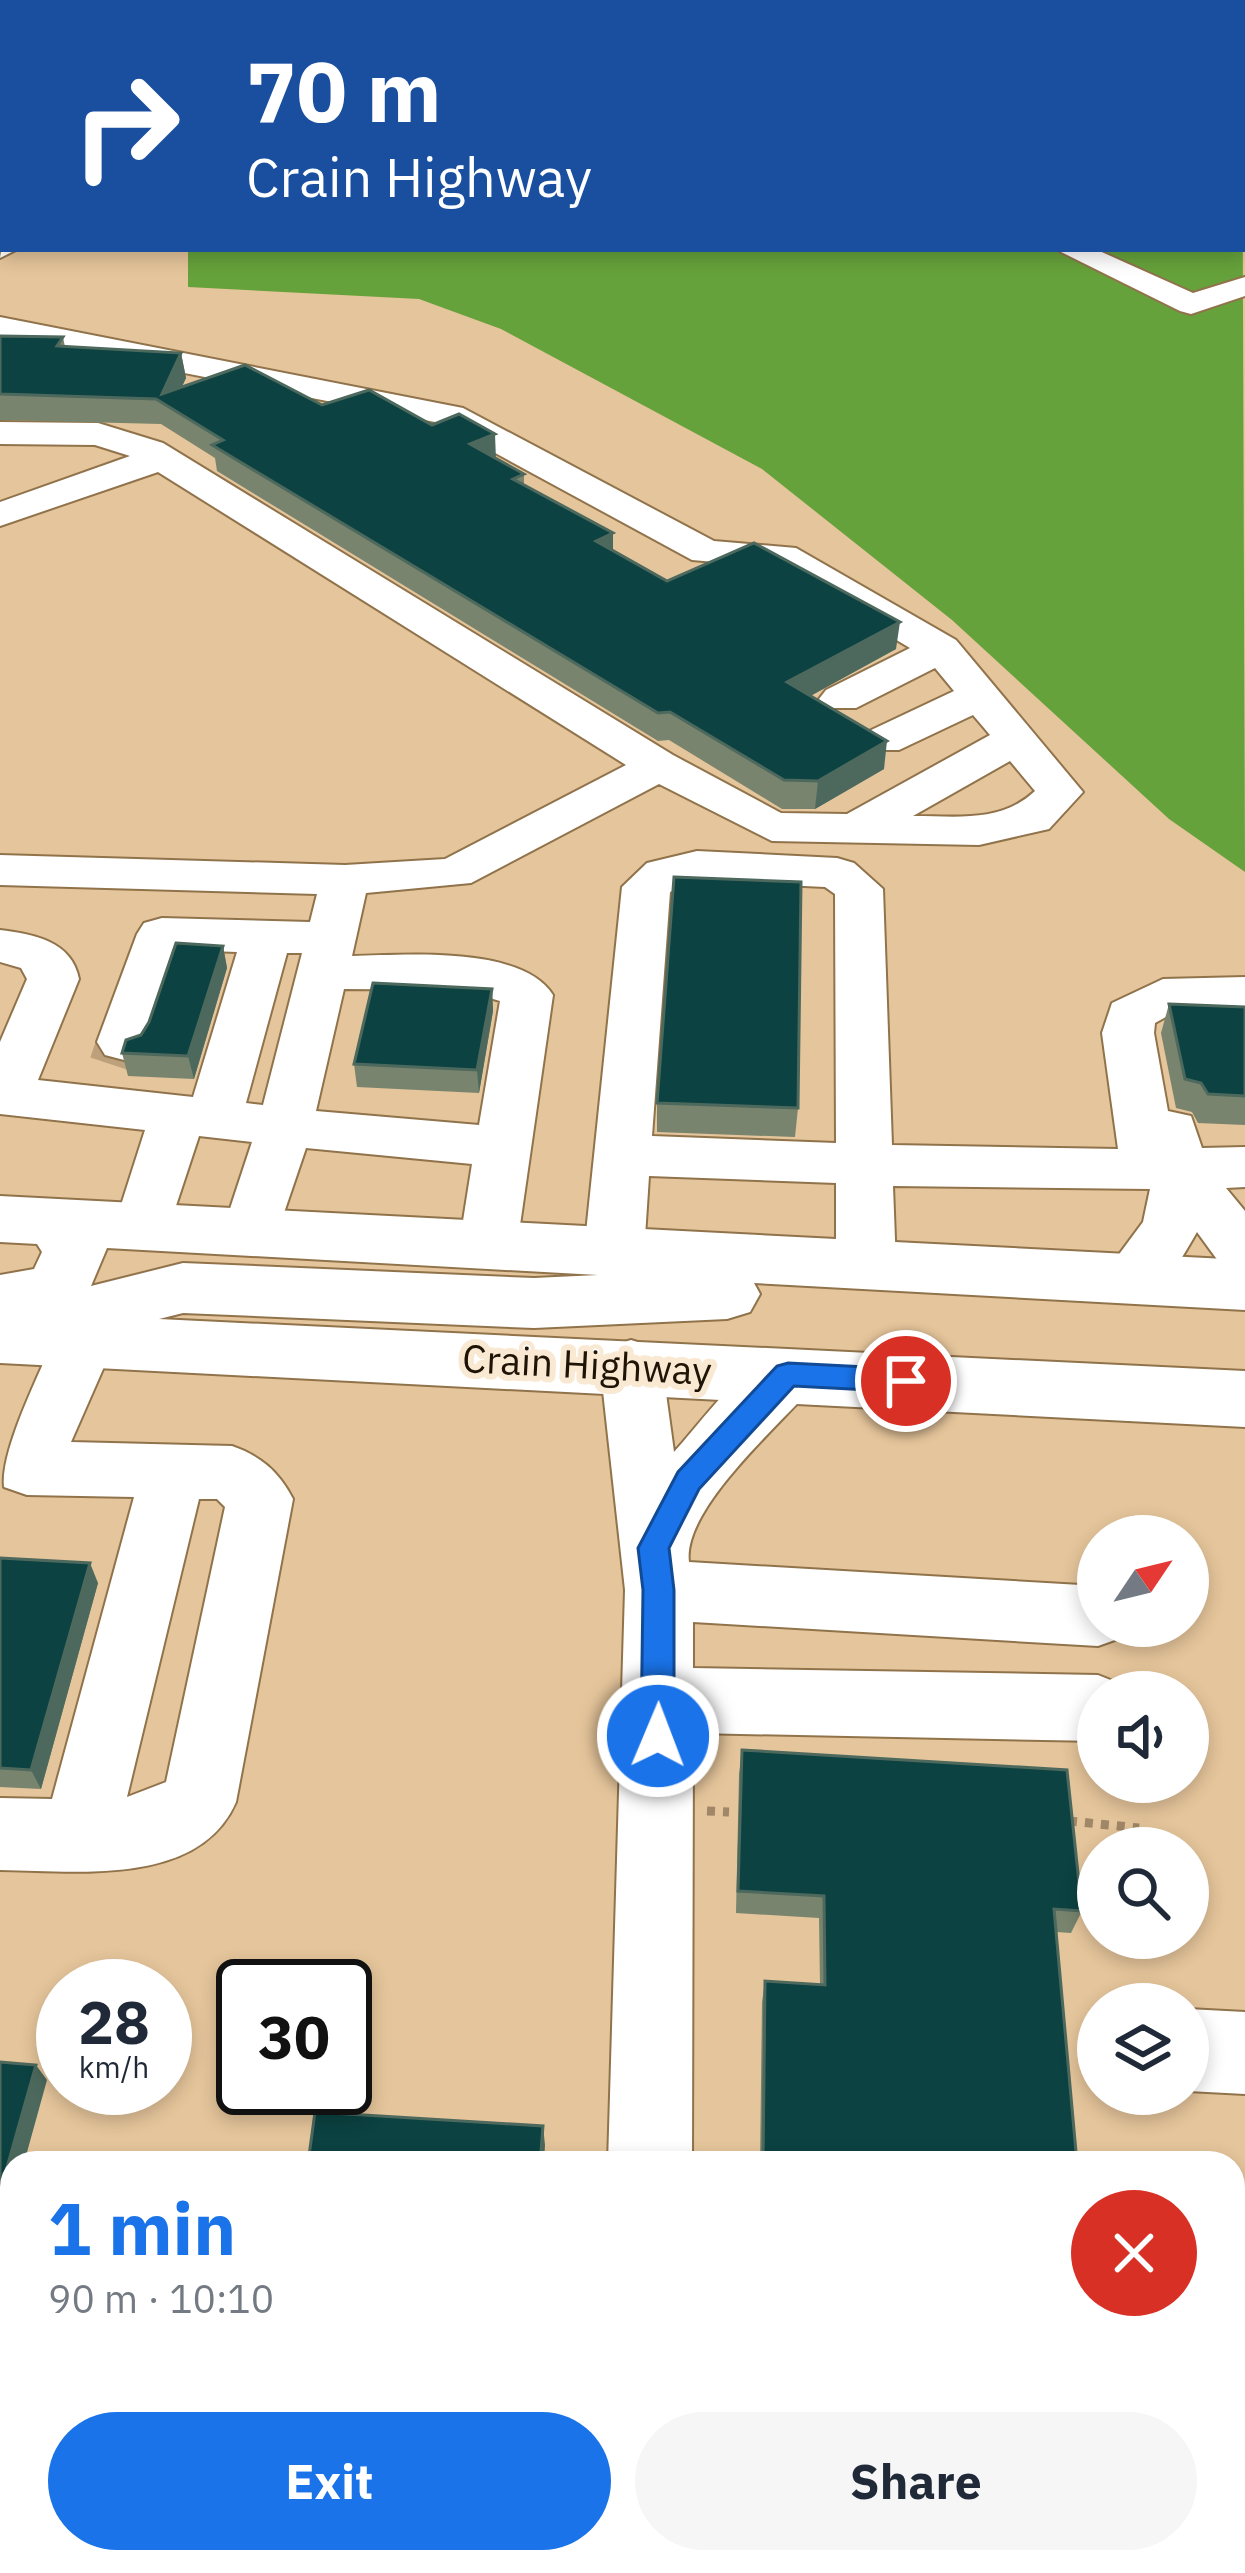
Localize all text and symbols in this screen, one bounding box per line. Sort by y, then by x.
text: 70 m [246,36,442,145]
icon: right [48,48,204,204]
text: Crain Highway [246,142,592,212]
pin [855,1330,957,1432]
street label: Crain Highway [461,1332,713,1396]
icon: arrive [873,1348,939,1414]
north arrow [1077,1515,1209,1647]
map controls [1077,1515,1209,2115]
button: sound [1077,1671,1209,1803]
position arrow [595,1673,721,1799]
button: search [1077,1827,1209,1959]
speed limit sign: 30 [216,1959,372,2115]
text: 28 [78,1982,150,2061]
button: layers [1077,1983,1209,2115]
text: km/h [79,2047,149,2086]
text: 1 min [48,2181,236,2275]
button: close [1071,2190,1197,2316]
text: 90 m · 10:10 [48,2273,274,2324]
button: Exit [48,2412,611,2550]
button: Share [635,2412,1197,2550]

